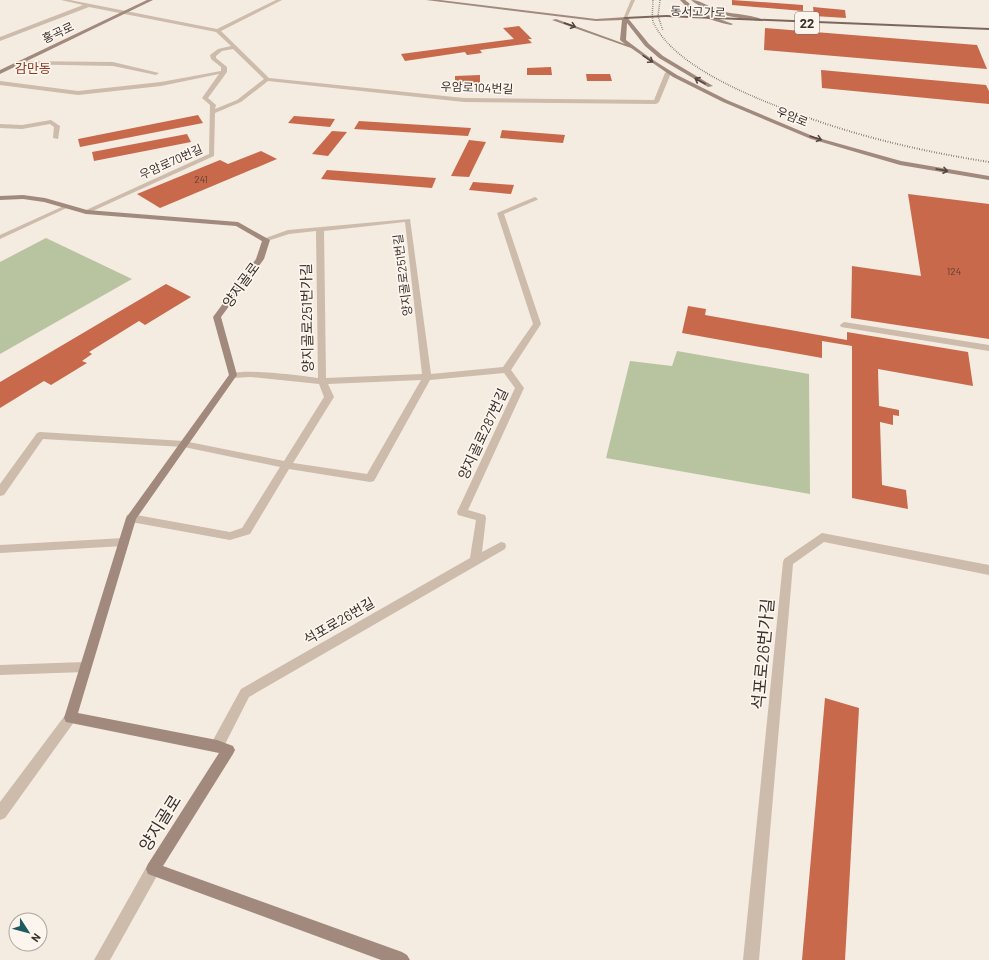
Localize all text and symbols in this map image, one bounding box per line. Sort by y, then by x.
street label: 동서고가로 [670,3,726,19]
road number: 22 [795,12,819,34]
street label: 홍곡로 [40,19,76,45]
one-way arrow [564,22,577,29]
one-way arrow [642,55,653,63]
district label: 감만동 [15,60,51,76]
one-way arrow [694,77,706,84]
street label: 우암로104번길 [440,79,514,95]
street label: 우암로 [774,103,810,129]
one-way arrow [809,135,822,142]
street label: 우암로70번길 [137,141,204,181]
one-way arrow [935,166,948,174]
house number: 241 [194,173,208,185]
street label: 양지골로251번길 [390,233,414,317]
street label: 양지골로 [219,259,263,311]
street label: 양지골로251번가길 [297,263,316,373]
house number: 124 [947,265,961,277]
street label: 양지골로287번길 [454,385,511,482]
street label: 석포로26번길 [300,593,377,648]
street label: 석포로26번가길 [747,597,777,710]
street label: 양지골로 [134,791,184,854]
north arrow [8,912,48,952]
text: N [29,931,44,945]

